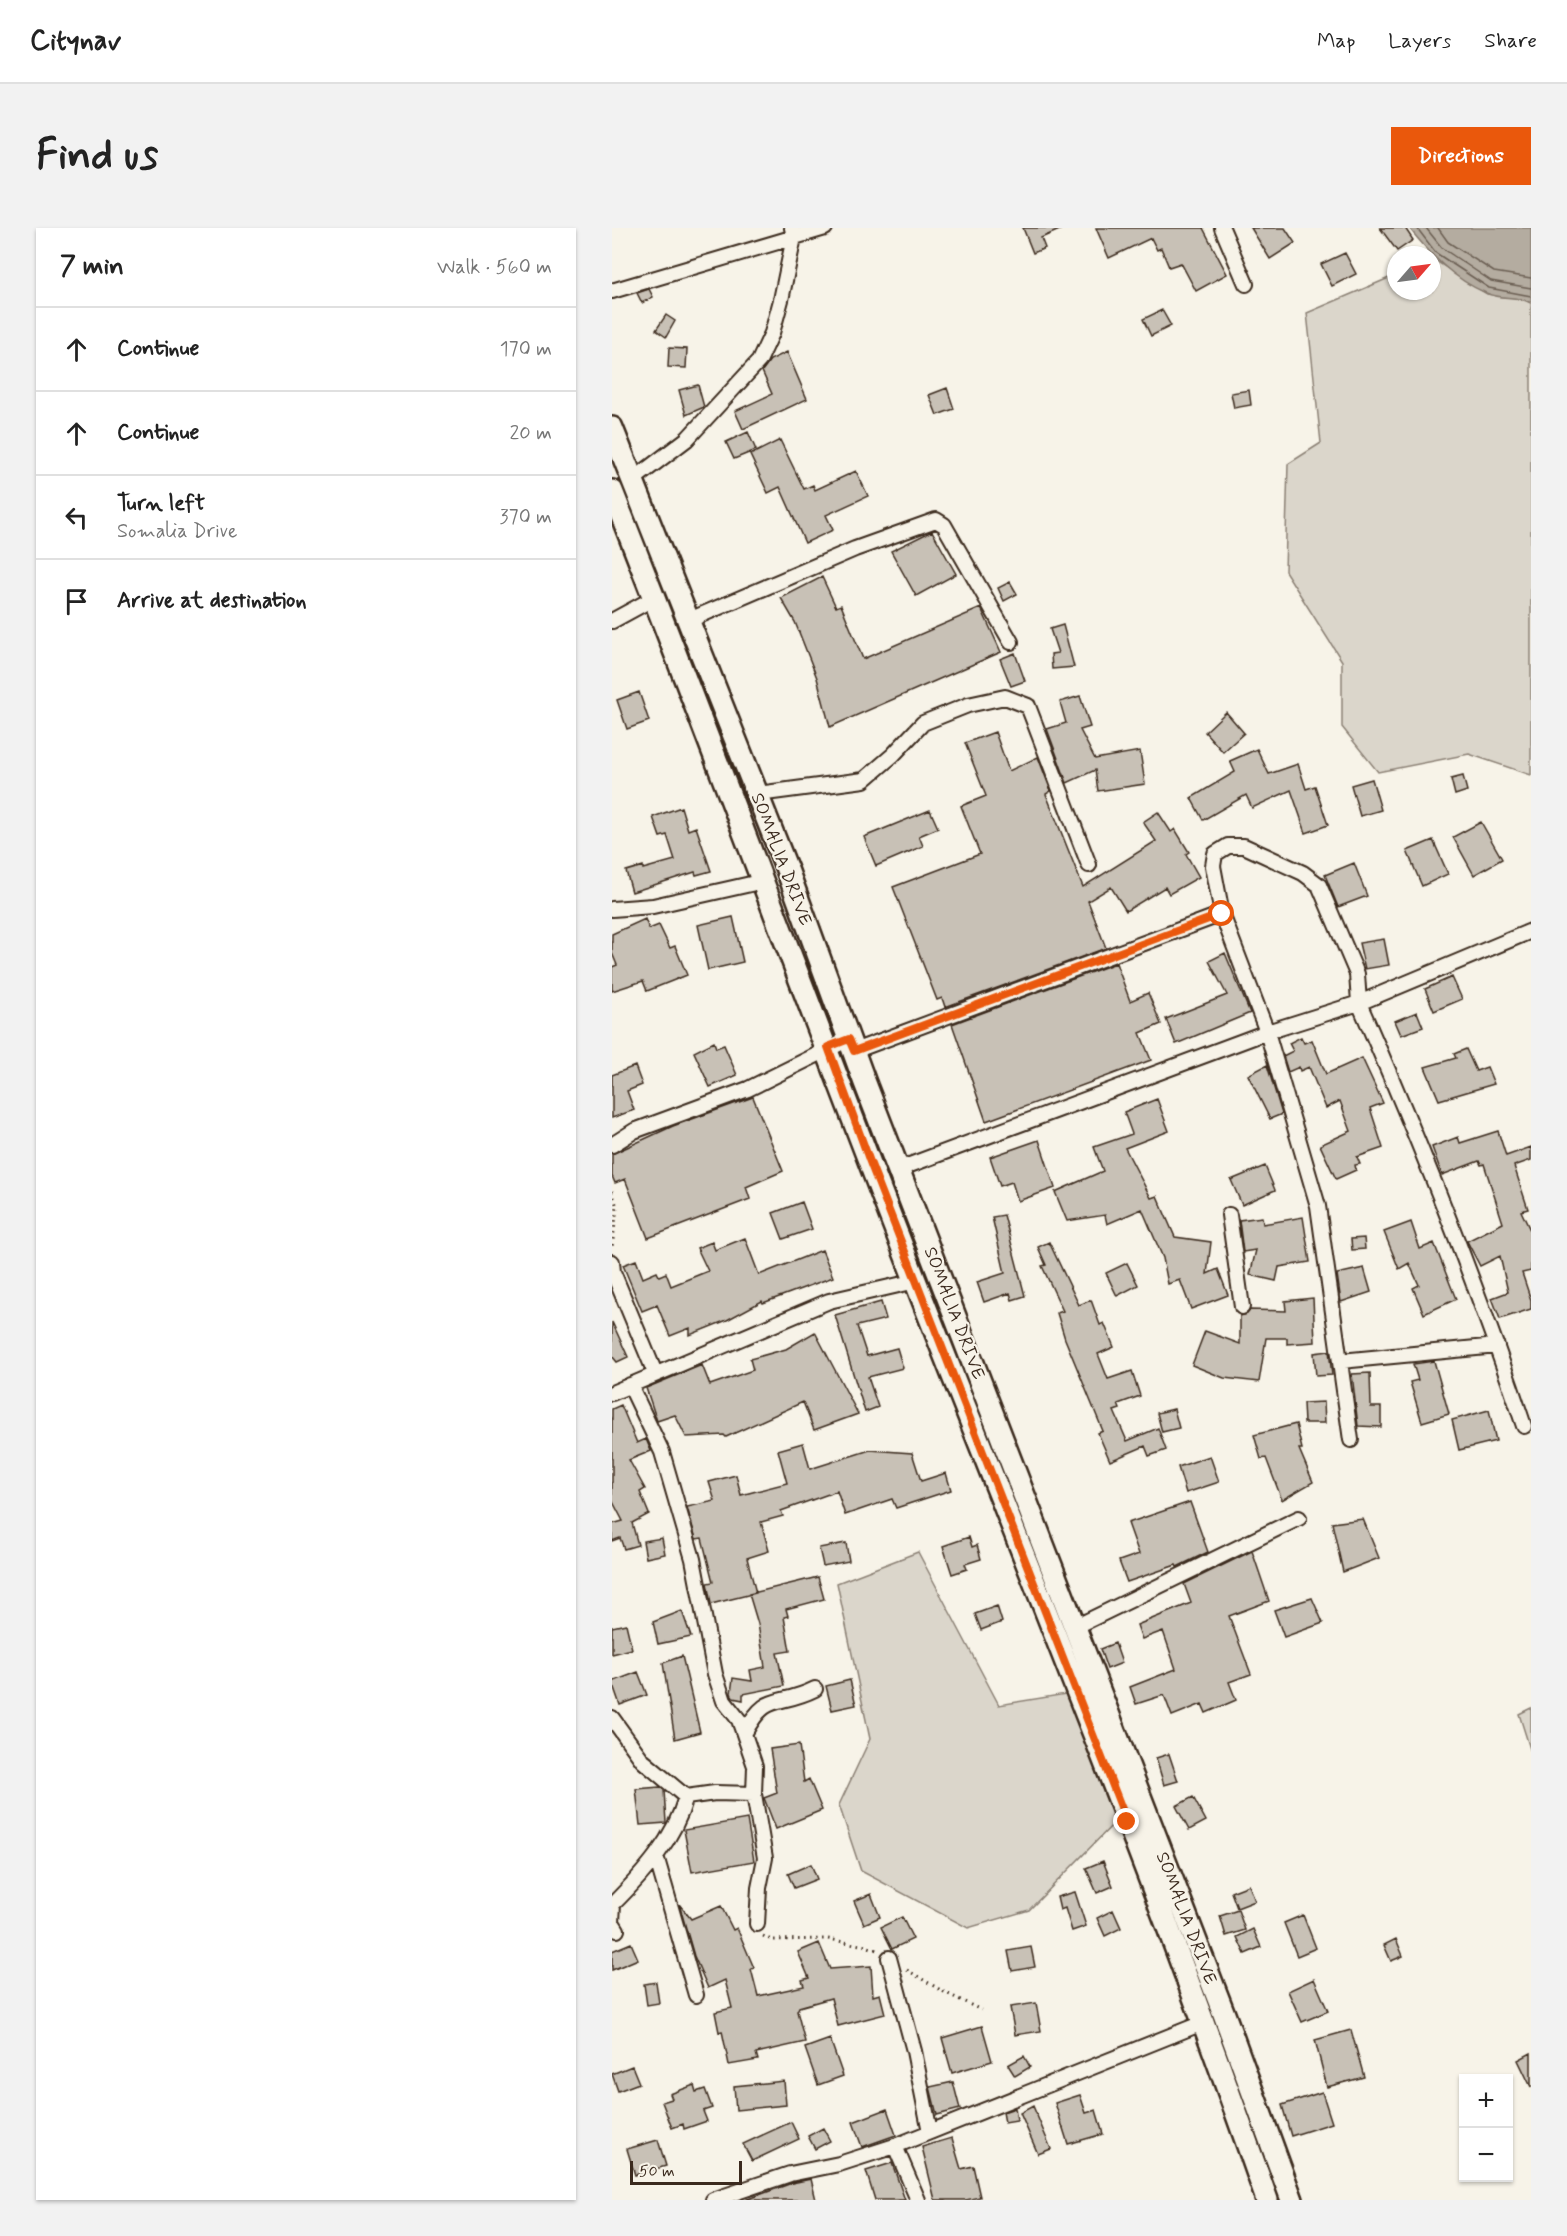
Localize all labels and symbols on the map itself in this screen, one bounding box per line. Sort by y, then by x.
north arrow [1387,246,1441,300]
street label: SOMALIA DRIVE [745,790,817,929]
route start [1208,900,1234,926]
street label: SOMALIA DRIVE [918,1244,990,1383]
route end [1113,1808,1139,1834]
street label: SOMALIA DRIVE [1150,1849,1222,1988]
scale bar [630,2158,742,2186]

